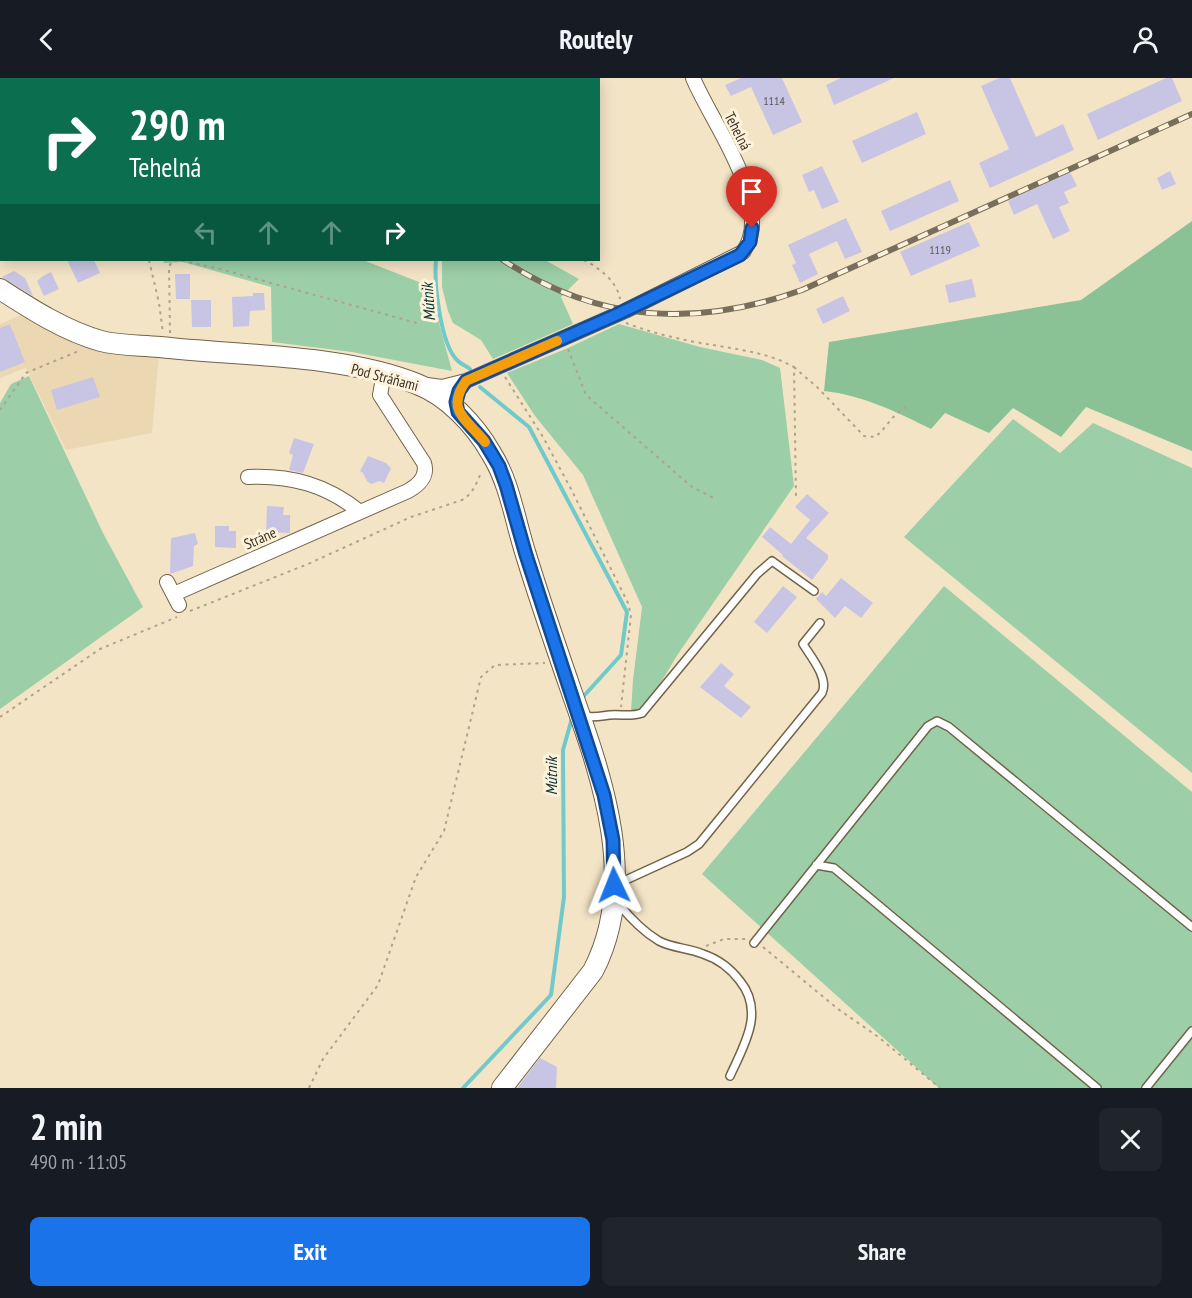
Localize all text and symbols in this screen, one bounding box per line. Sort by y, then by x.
text: Routely [559,22,633,56]
icon: back [30,23,63,56]
icon: person [1129,23,1162,56]
house number: 1114 [763,93,785,108]
text: 290 m [129,97,226,152]
icon: right [30,102,108,180]
street label: Tehelná [720,109,756,153]
text: Tehelná [129,150,201,184]
pin [726,166,777,228]
icon: arrive [735,175,768,208]
icon: left [189,216,222,249]
icon: ahead [252,216,285,249]
icon: ahead [315,216,348,249]
icon: right [378,216,411,249]
house number: 1119 [929,242,951,257]
water label: Mútnik [417,280,439,322]
street label: Pod Stráňami [349,359,421,395]
street label: Stráne [241,523,279,553]
water label: Mútnik [541,755,561,795]
position arrow [582,853,646,917]
text: 2 min [30,1103,103,1150]
button: close [1099,1108,1162,1171]
text: 490 m · 11:05 [30,1149,127,1175]
button: Exit [30,1217,590,1286]
button: Share [602,1217,1162,1286]

